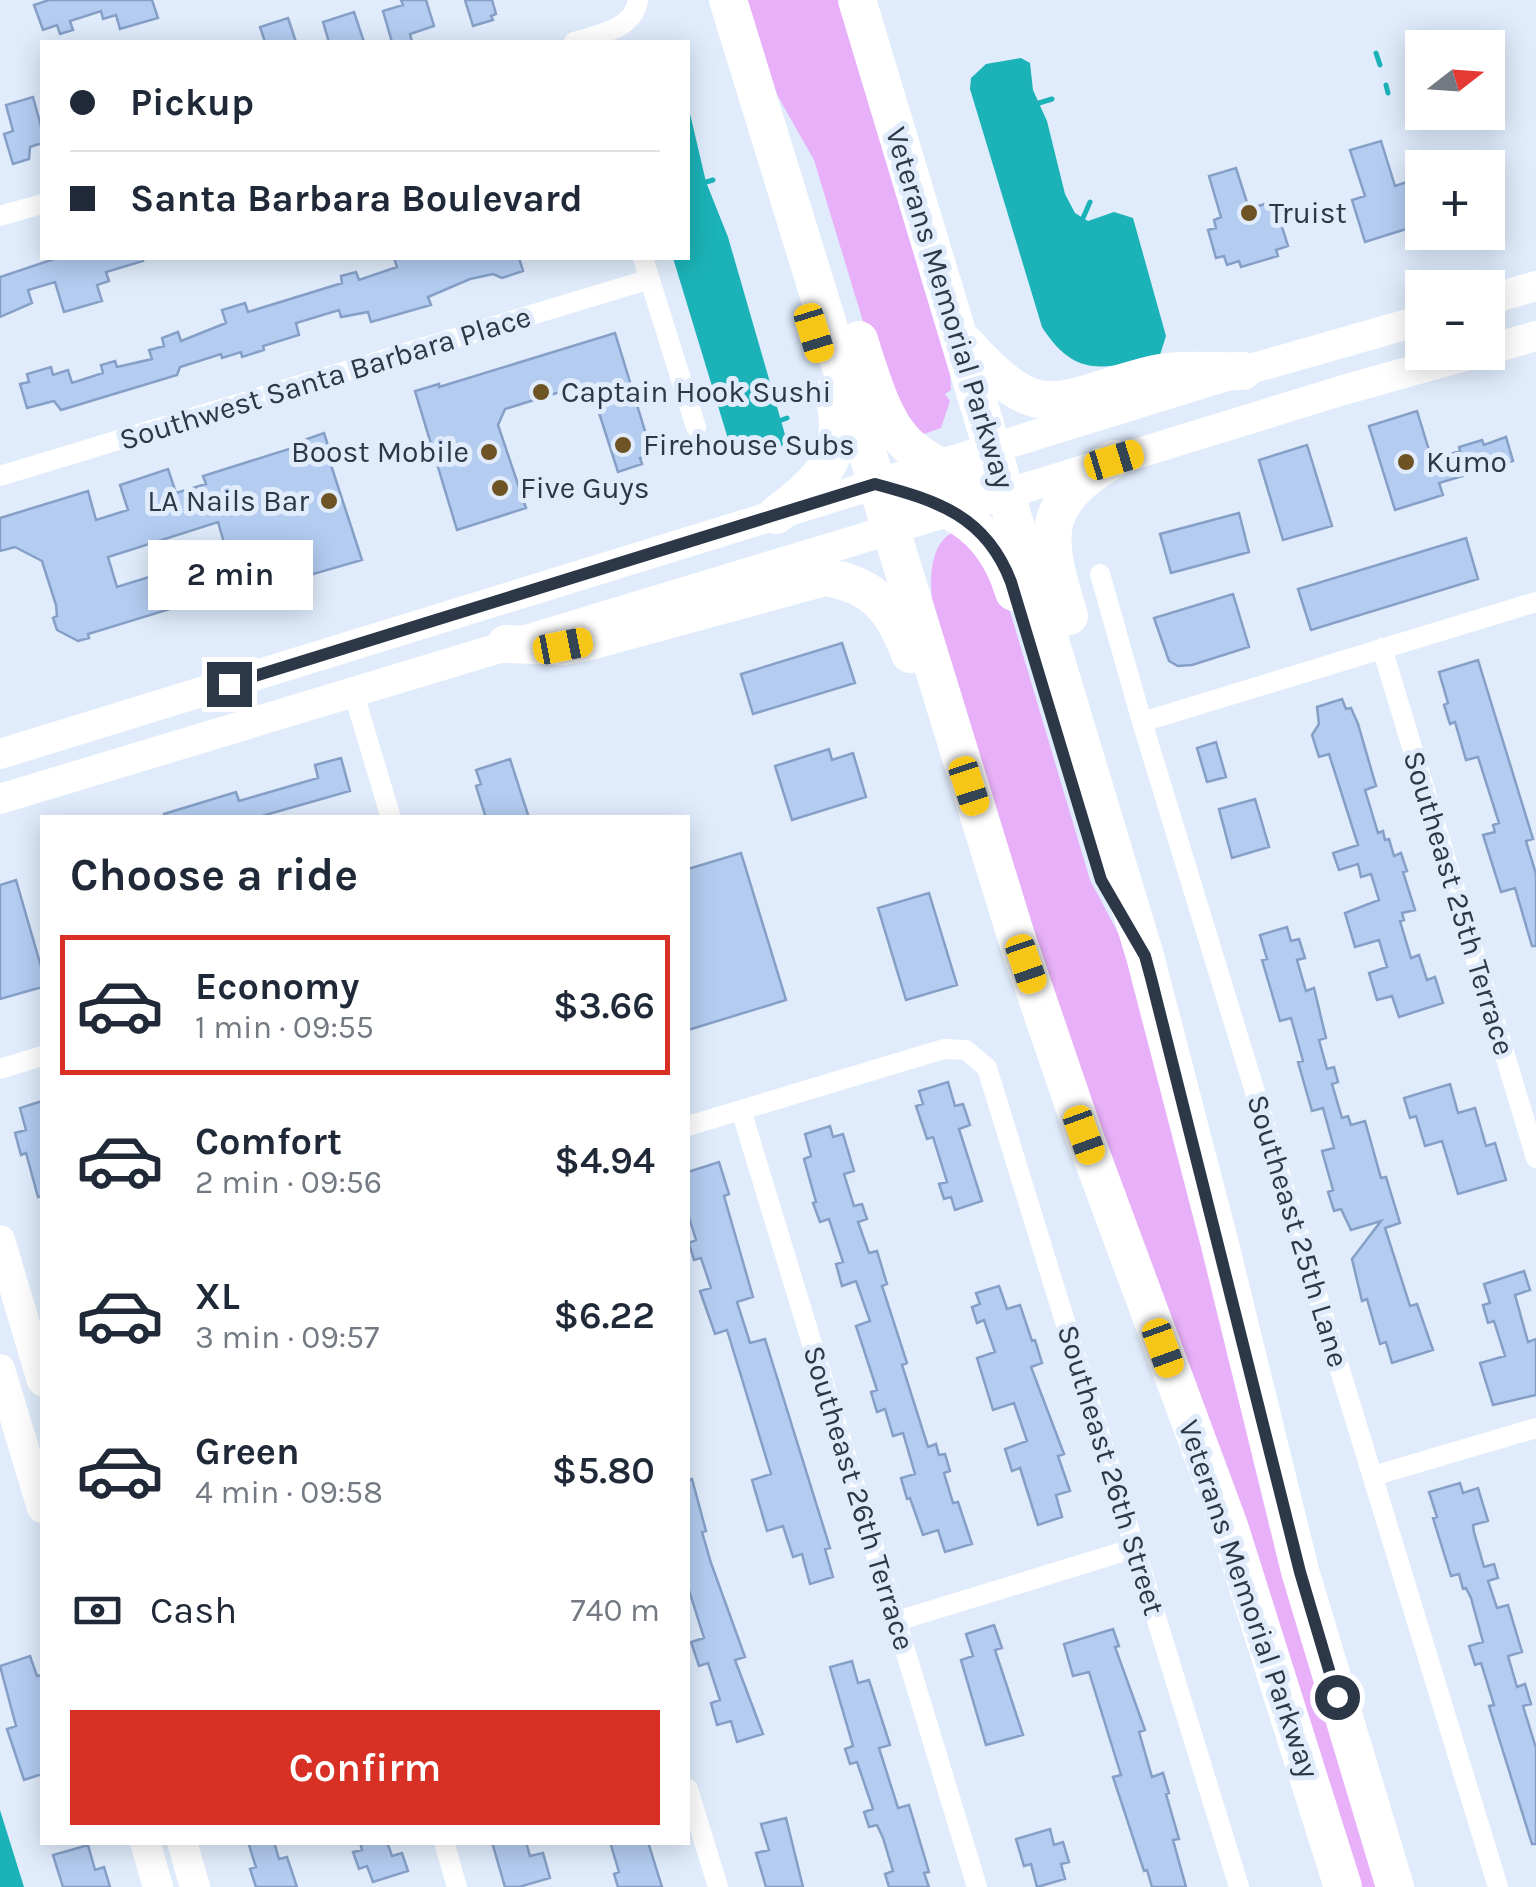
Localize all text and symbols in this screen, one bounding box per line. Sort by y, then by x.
north arrow [1405,30,1505,130]
map controls [1405,30,1505,370]
text: Pickup [130,80,254,125]
street label: Veterans Memorial Parkway [878,123,1022,493]
button: + [1405,150,1505,250]
text: Santa Barbara Boulevard [130,176,583,221]
place label: Truist [1269,195,1347,231]
marker: Truist [1238,202,1260,224]
button: − [1405,270,1505,370]
street label: Southwest Santa Barbara Place [115,298,535,458]
car [791,300,837,366]
place label: Captain Hook Sushi [561,374,831,410]
marker: Captain Hook Sushi [530,381,552,403]
place label: Firehouse Subs [643,427,855,463]
place label: Boost Mobile [291,434,469,470]
marker: Firehouse Subs [612,434,634,456]
car [1081,437,1147,483]
marker: Boost Mobile [478,441,500,463]
place label: Kumo [1426,444,1507,480]
marker: Kumo [1395,451,1417,473]
place label: Five Guys [520,470,649,506]
marker: Five Guys [489,477,511,499]
place label: LA Nails Bar [147,483,309,519]
marker: LA Nails Bar [318,490,340,512]
callout: 2 min [146,539,312,609]
text: 2 min [187,556,274,593]
car [531,626,595,666]
route end [207,662,252,707]
street label: Southeast 25th Terrace [1396,747,1522,1059]
car [945,753,993,819]
text: Choose a ride [70,849,358,901]
car [1002,931,1050,997]
icon: car [75,960,165,1050]
text: Economy [195,964,359,1009]
text: $3.66 [553,983,655,1028]
text: 1 min · 09:55 [195,1009,374,1046]
street label: Southeast 25th Lane [1239,1090,1357,1372]
car [1060,1102,1108,1168]
icon: car [75,1115,165,1205]
text: Comfort [195,1119,342,1164]
text: $4.94 [554,1138,655,1183]
text: 2 min · 09:56 [195,1164,382,1201]
icon: car [75,1270,165,1360]
text: XL [195,1274,240,1319]
text: $6.22 [553,1293,655,1338]
car [1139,1315,1187,1381]
text: 3 min · 09:57 [195,1319,379,1356]
street label: Southeast 26th Street [1050,1321,1172,1619]
street label: Southeast 26th Terrace [796,1341,922,1655]
street label: Veterans Memorial Parkway [1171,1415,1327,1783]
icon: car [75,1425,165,1515]
text: Green [195,1429,300,1474]
text: $5.80 [552,1448,655,1493]
text: 4 min · 09:58 [195,1474,383,1511]
icon: cash [70,1583,125,1638]
text: Cash [150,1588,237,1633]
text: 740 m [571,1592,660,1629]
route start [1315,1675,1360,1720]
button: Confirm [70,1710,660,1825]

